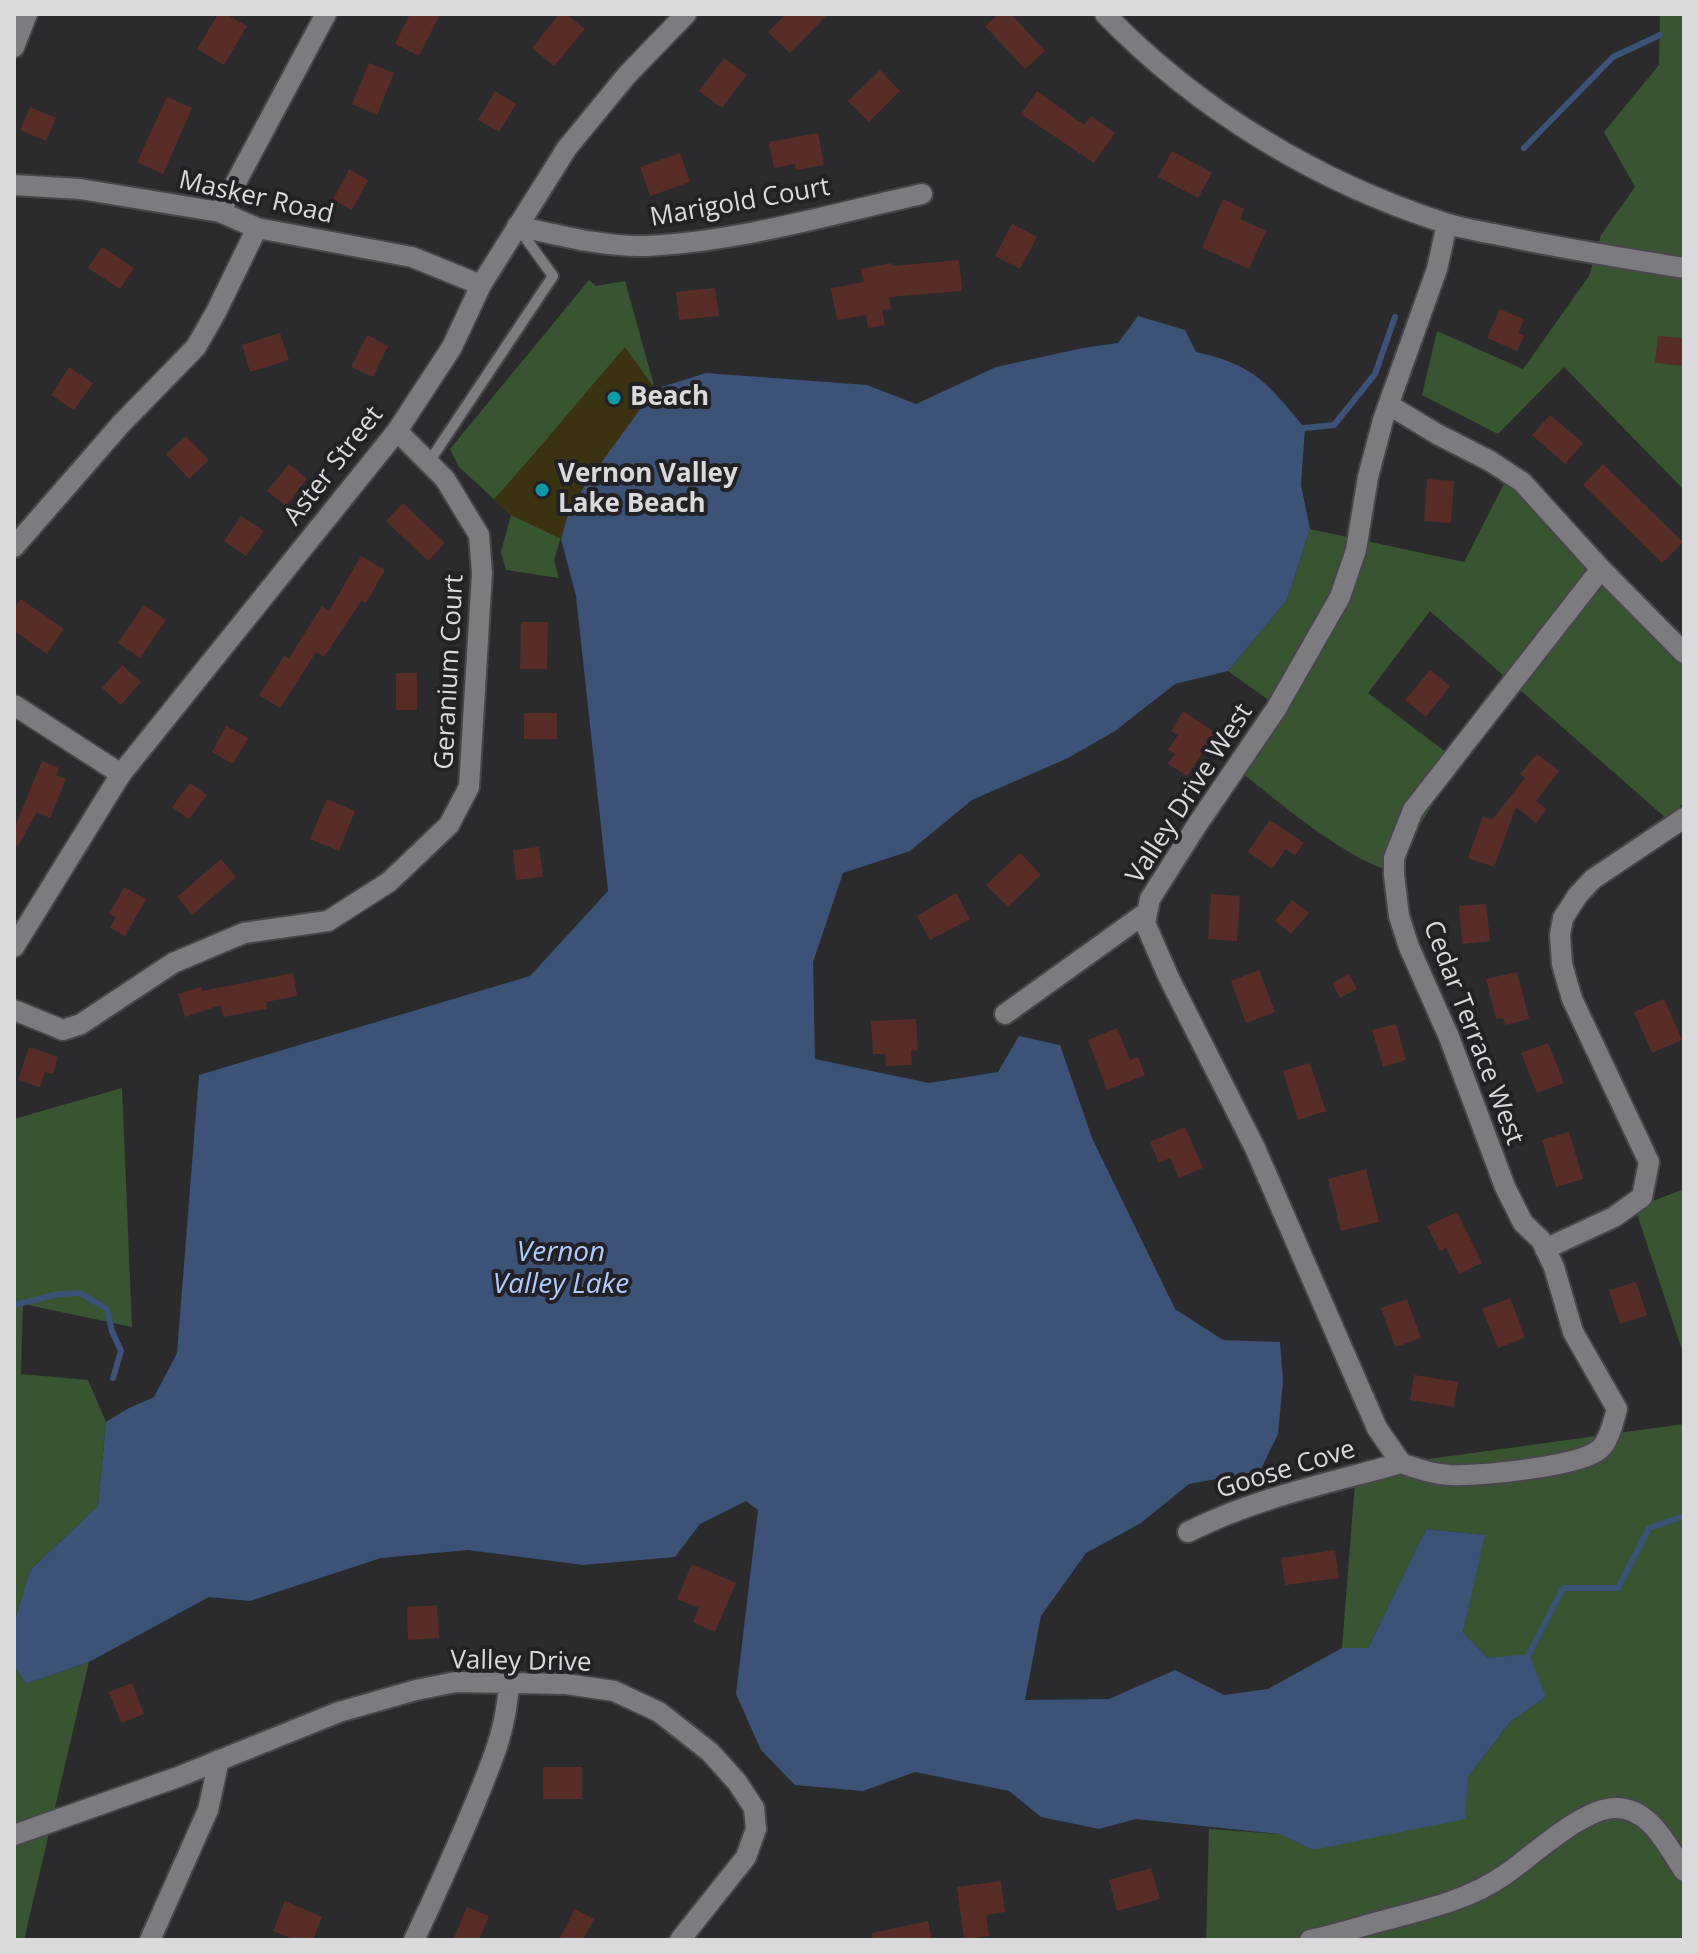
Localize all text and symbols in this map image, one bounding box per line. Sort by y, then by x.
street label: Masker Road [176,165,336,231]
street label: Marigold Court [648,172,832,234]
place label: Beach [630,382,709,414]
marker: Beach [605,389,623,407]
street label: Aster Street [278,400,390,532]
place label: Vernon Valley Lake Beach [558,459,738,520]
marker: Vernon Valley Lake Beach [533,481,551,499]
street label: Geranium Court [429,573,471,771]
street label: Valley Drive West [1120,698,1260,890]
street label: Cedar Terrace West [1416,917,1530,1149]
water label: Vernon Valley Lake [493,1236,629,1302]
street label: Goose Cove [1213,1434,1359,1506]
street label: Valley Drive [450,1645,592,1679]

